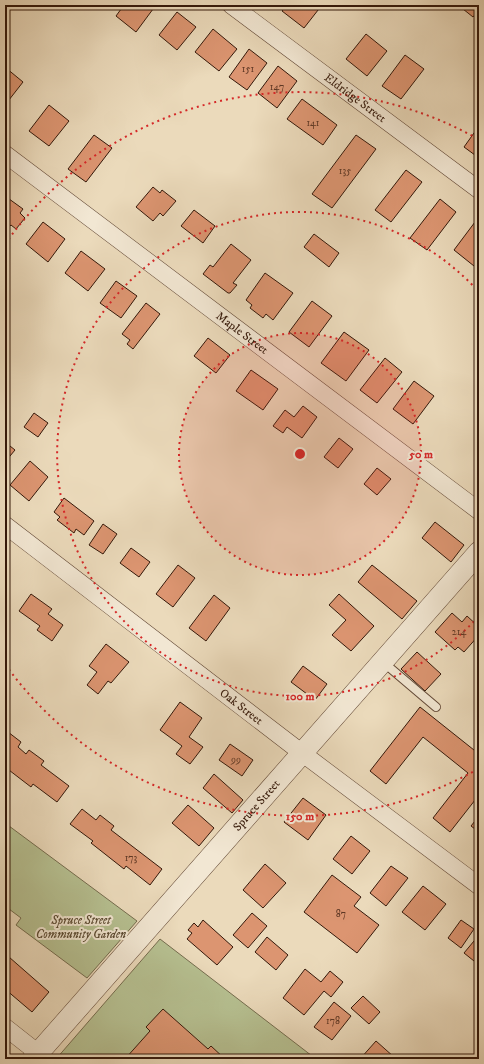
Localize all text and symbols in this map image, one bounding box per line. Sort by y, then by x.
house number: 151 [242,63,254,75]
street label: Eldridge Street [321,70,389,126]
house number: 147 [270,81,284,93]
house number: 141 [306,117,320,129]
house number: 135 [339,165,351,177]
street label: Maple Street [213,308,271,357]
centre of rings [293,447,307,461]
text: 50 m [408,447,433,462]
house number: 214 [452,626,466,638]
street label: Oak Street [217,685,266,728]
text: 100 m [286,689,314,704]
house number: 99 [230,754,241,766]
street label: Spruce Street [230,776,283,834]
text: 150 m [286,809,314,824]
house number: 173 [125,852,138,864]
house number: 87 [336,908,346,920]
park label: Spruce Street Community Garden [36,913,126,942]
house number: 178 [326,1015,340,1027]

